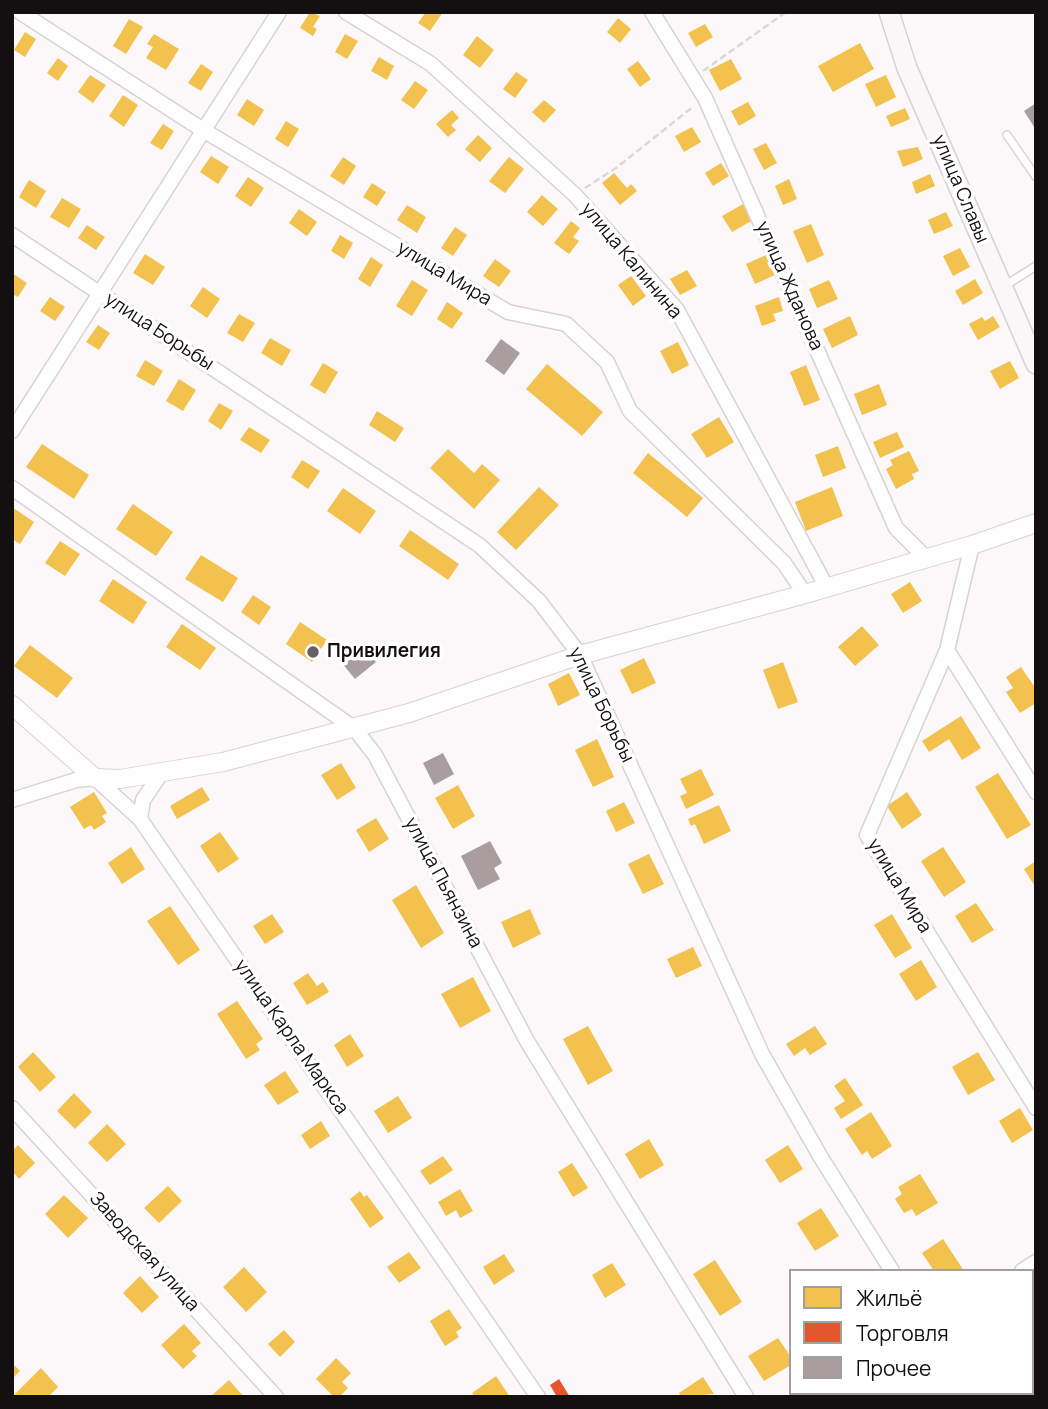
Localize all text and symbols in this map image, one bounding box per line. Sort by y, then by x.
street label: улица Славы [927,131,993,247]
street label: улица Калинина [576,198,686,324]
street label: улица Жданова [750,218,828,354]
street label: улица Мира [393,237,495,311]
street label: улица Борьбы [100,288,218,376]
place label: Привилегия [327,641,441,663]
marker: Привилегия [305,644,321,660]
street label: улица Борьбы [563,644,639,766]
street label: улица Пьянзина [399,814,487,952]
street label: улица Мира [862,835,936,937]
street label: улица Карла Маркса [229,955,353,1119]
street label: Заводская улица [84,1187,204,1317]
legend [789,1269,1034,1395]
text: Жильё [856,1284,922,1312]
text: Торговля [856,1319,949,1347]
text: Прочее [856,1354,931,1382]

